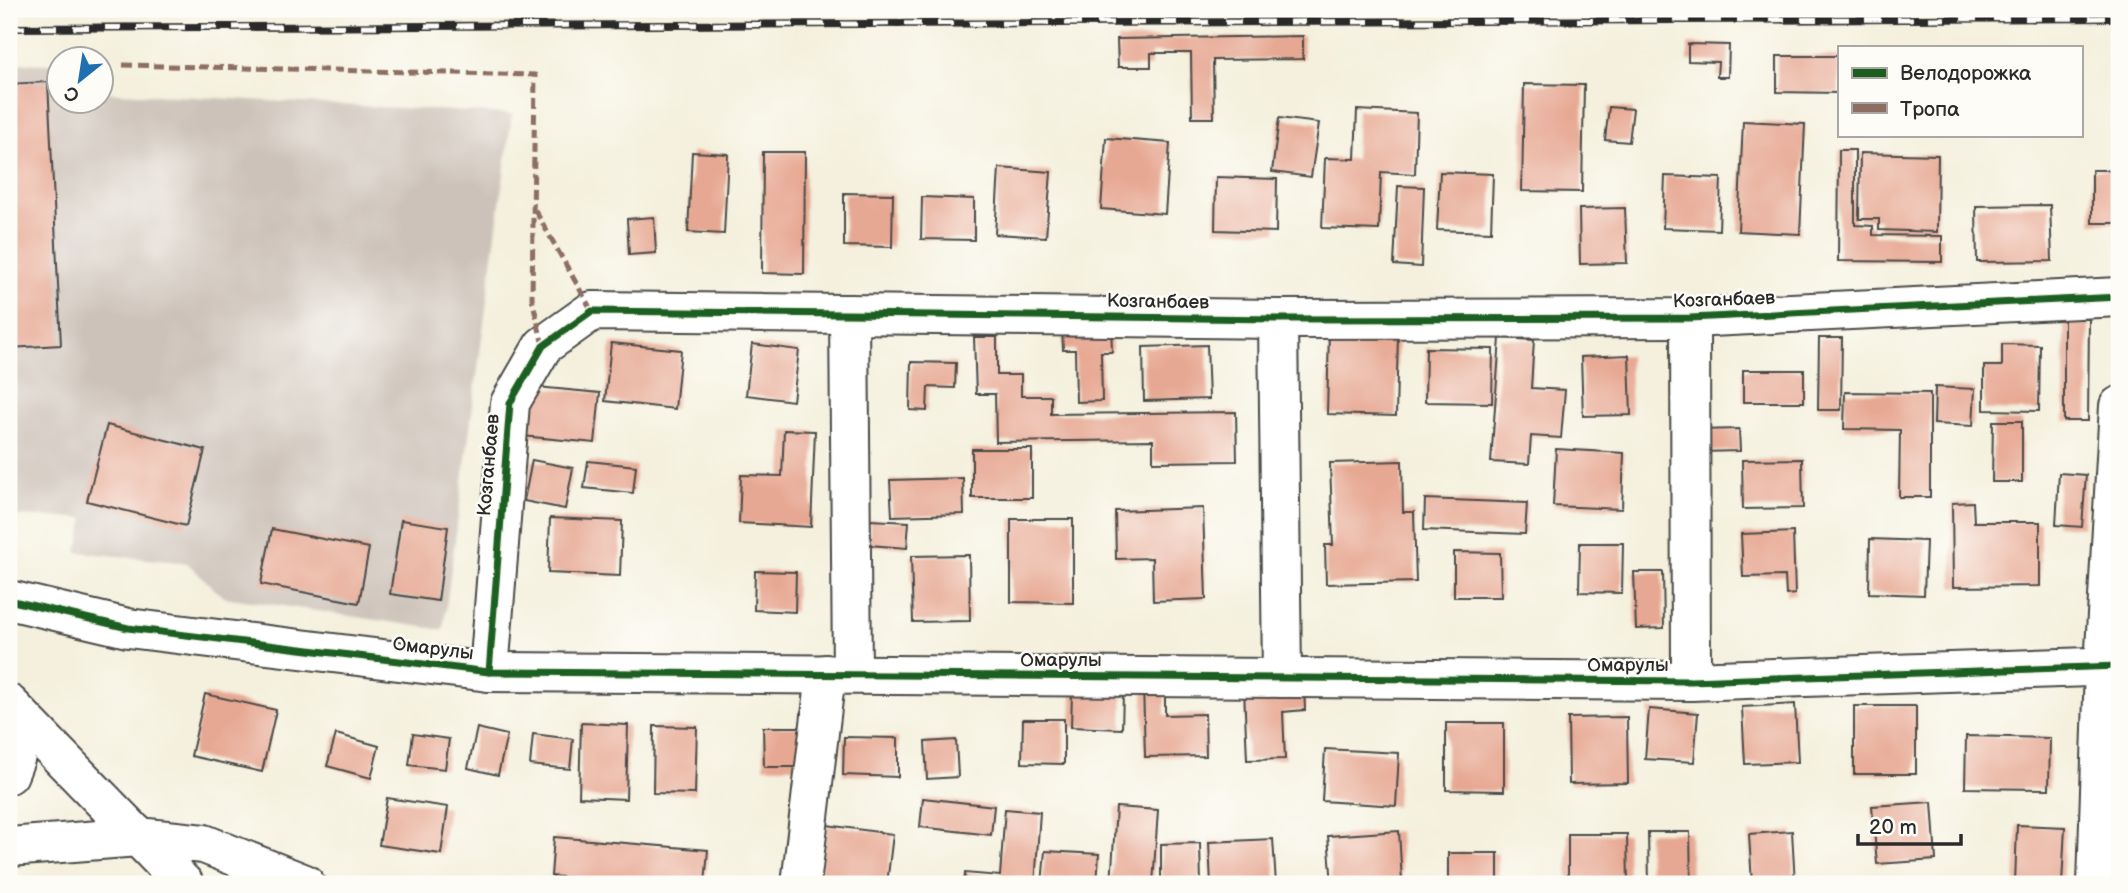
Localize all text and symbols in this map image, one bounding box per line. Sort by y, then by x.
north arrow [46,46,116,116]
legend [1838,46,2082,136]
text: Велодорожка [1900,61,2032,86]
text: С [61,80,84,107]
text: Тропа [1900,97,1960,122]
street label: Козганбаев [1673,287,1776,313]
street label: Козганбаев [1107,290,1209,314]
street label: Козганбаев [473,413,505,517]
street label: Омарулы [391,633,475,665]
street label: Омарулы [1020,649,1102,672]
street label: Омарулы [1587,654,1669,677]
scale bar [1858,802,1962,846]
text: 20 m [1869,815,1917,840]

